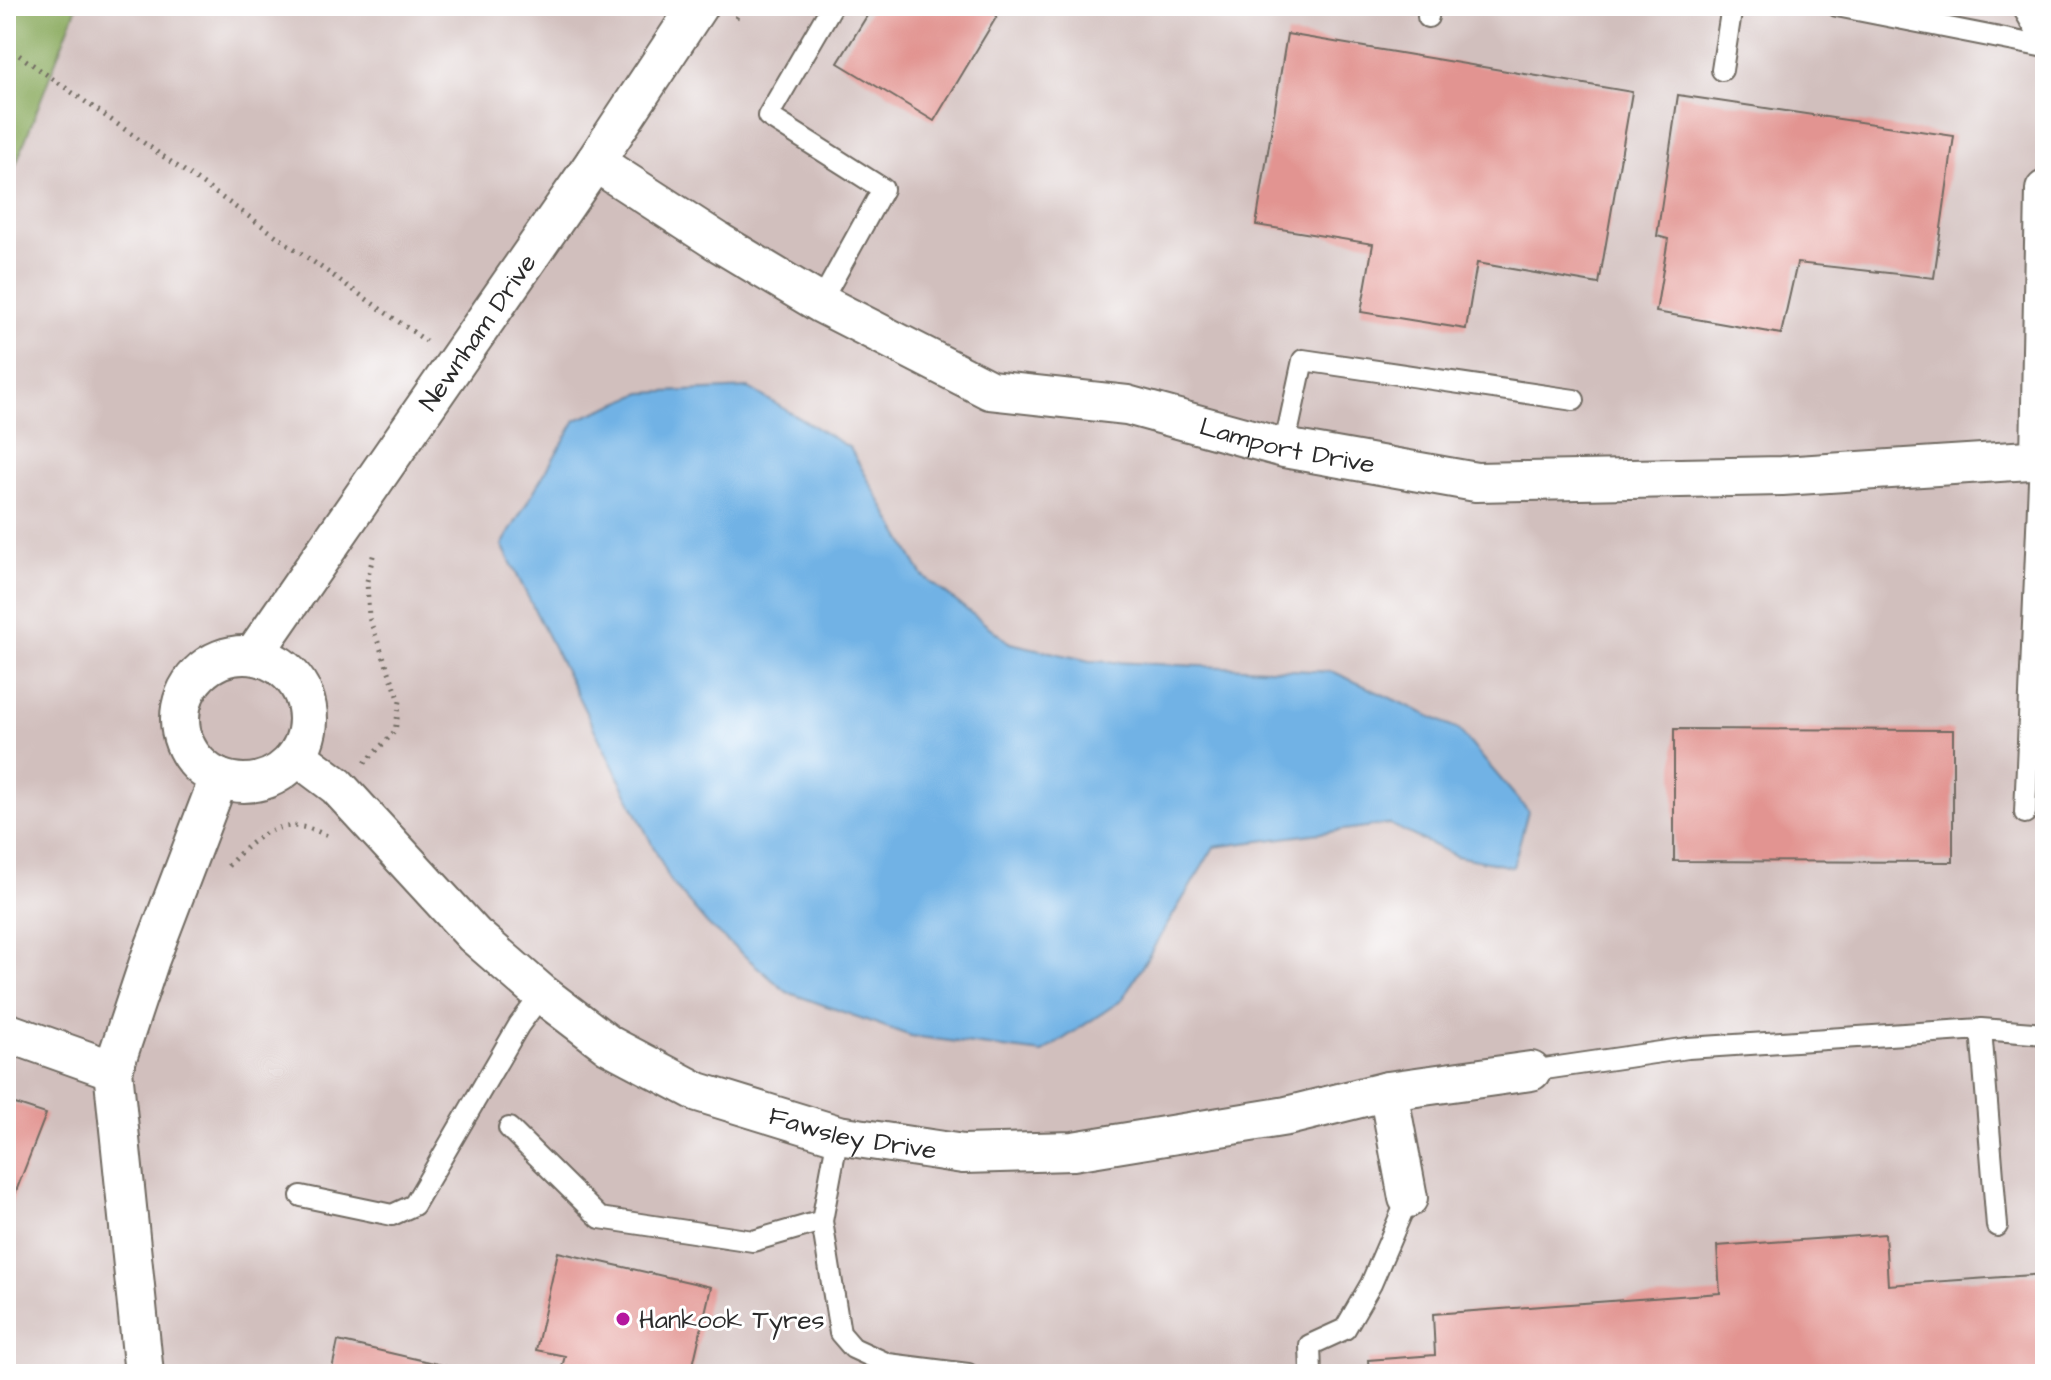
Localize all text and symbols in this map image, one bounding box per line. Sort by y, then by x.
street label: Newnham Drive [411,247,545,418]
street label: Lamport Drive [1196,409,1378,483]
street label: Fawsley Drive [764,1098,939,1169]
place label: Hankook Tyres [639,1302,825,1340]
marker: Hankook Tyres [614,1310,632,1328]

